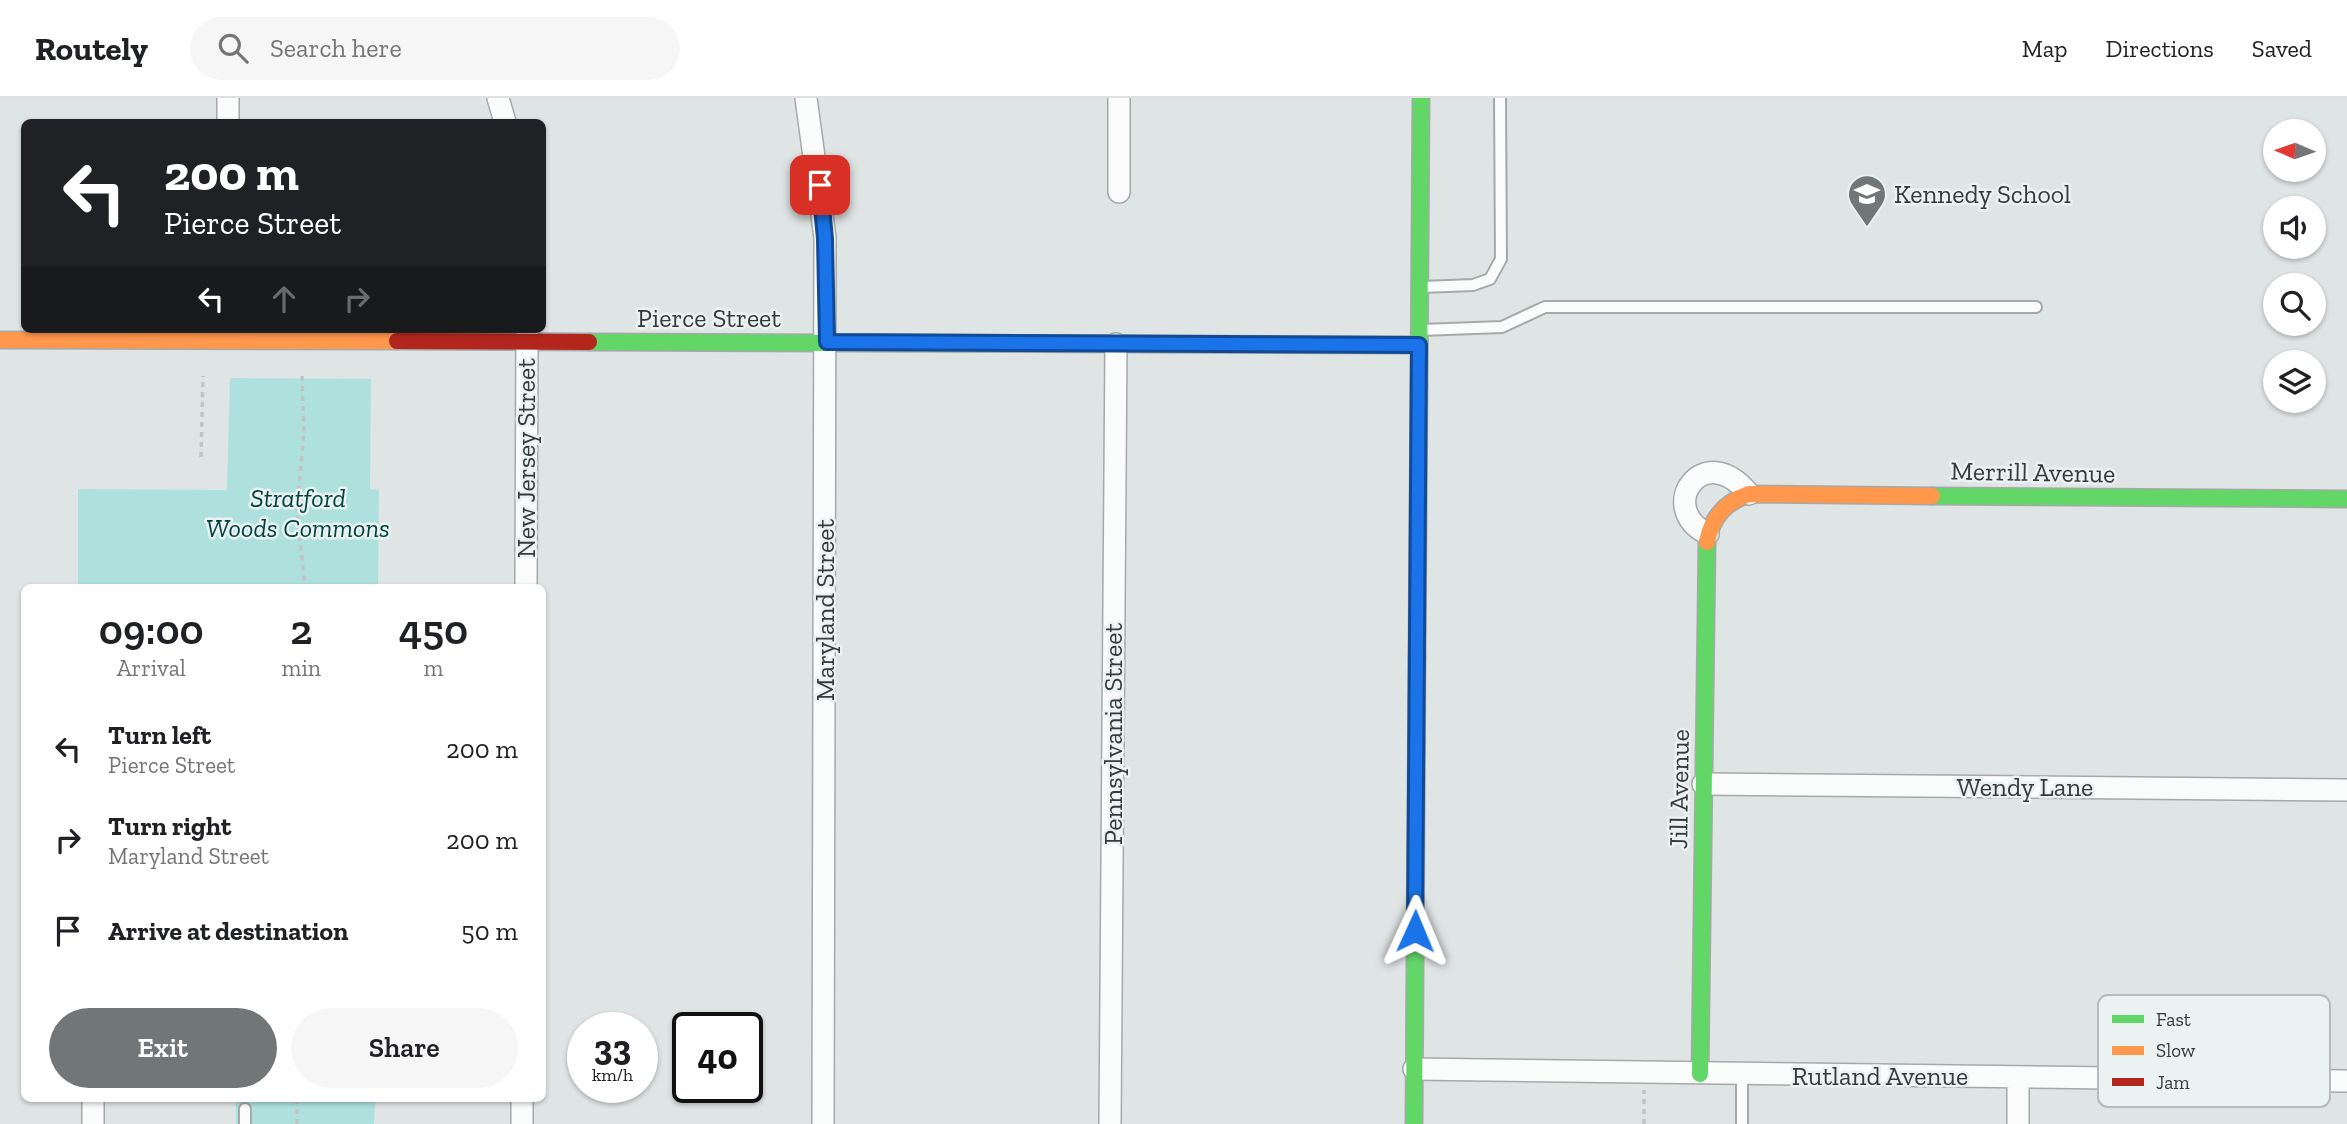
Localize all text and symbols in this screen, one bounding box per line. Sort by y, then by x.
search box [190,17,680,80]
text: Routely [35,29,148,68]
icon: search [214,29,252,67]
text: Search here [270,32,402,64]
text: Map [2022,34,2068,63]
text: Directions [2106,34,2214,63]
text: Saved [2252,34,2312,63]
north arrow [2263,119,2326,182]
map controls [2263,119,2326,413]
text: 200 m [164,144,299,203]
icon: left [49,147,140,238]
pin [790,155,850,215]
icon: arrive [801,166,839,204]
school or university icon: Kennedy School [1846,173,1888,228]
place label: Kennedy School [1894,178,2071,210]
button: sound [2263,196,2326,259]
text: Pierce Street [164,204,341,242]
button: search [2263,273,2326,336]
icon: left [192,280,230,318]
icon: ahead [265,280,303,318]
icon: right [338,280,376,318]
street label: Pierce Street [637,302,781,334]
button: layers [2263,350,2326,413]
street label: New Jersey Street [510,358,542,558]
street label: Merrill Avenue [1950,455,2116,489]
park label: Stratford Woods Commons [206,482,390,544]
street label: Maryland Street [809,519,841,701]
text: 09:00 [99,604,204,655]
text: 2 [290,604,312,655]
text: 450 [399,604,468,655]
street label: Pennsylvania Street [1097,623,1129,845]
text: Arrival [117,654,186,682]
text: min [282,654,321,682]
text: m [424,654,443,682]
text: Turn left [108,719,211,751]
street label: Jill Avenue [1662,729,1696,849]
icon: left [49,730,87,768]
text: 200 m [446,733,518,765]
text: Pierce Street [108,751,235,779]
street label: Wendy Lane [1957,771,2093,803]
text: Turn right [108,810,231,842]
icon: right [49,821,87,859]
text: 200 m [446,824,518,856]
text: Maryland Street [108,842,269,870]
position arrow [1378,894,1452,968]
icon: arrive [49,912,87,950]
text: Arrive at destination [108,915,348,947]
text: 50 m [461,915,518,947]
legend [2098,995,2330,1107]
button: Exit [49,1008,277,1088]
button: Share [291,1008,518,1088]
text: Fast [2156,1008,2191,1031]
speed limit sign: 40 [672,1012,763,1103]
text: 33 [594,1027,631,1069]
text: Slow [2156,1039,2196,1062]
street label: Rutland Avenue [1792,1060,1968,1092]
text: km/h [592,1064,633,1086]
text: Jam [2156,1071,2190,1094]

